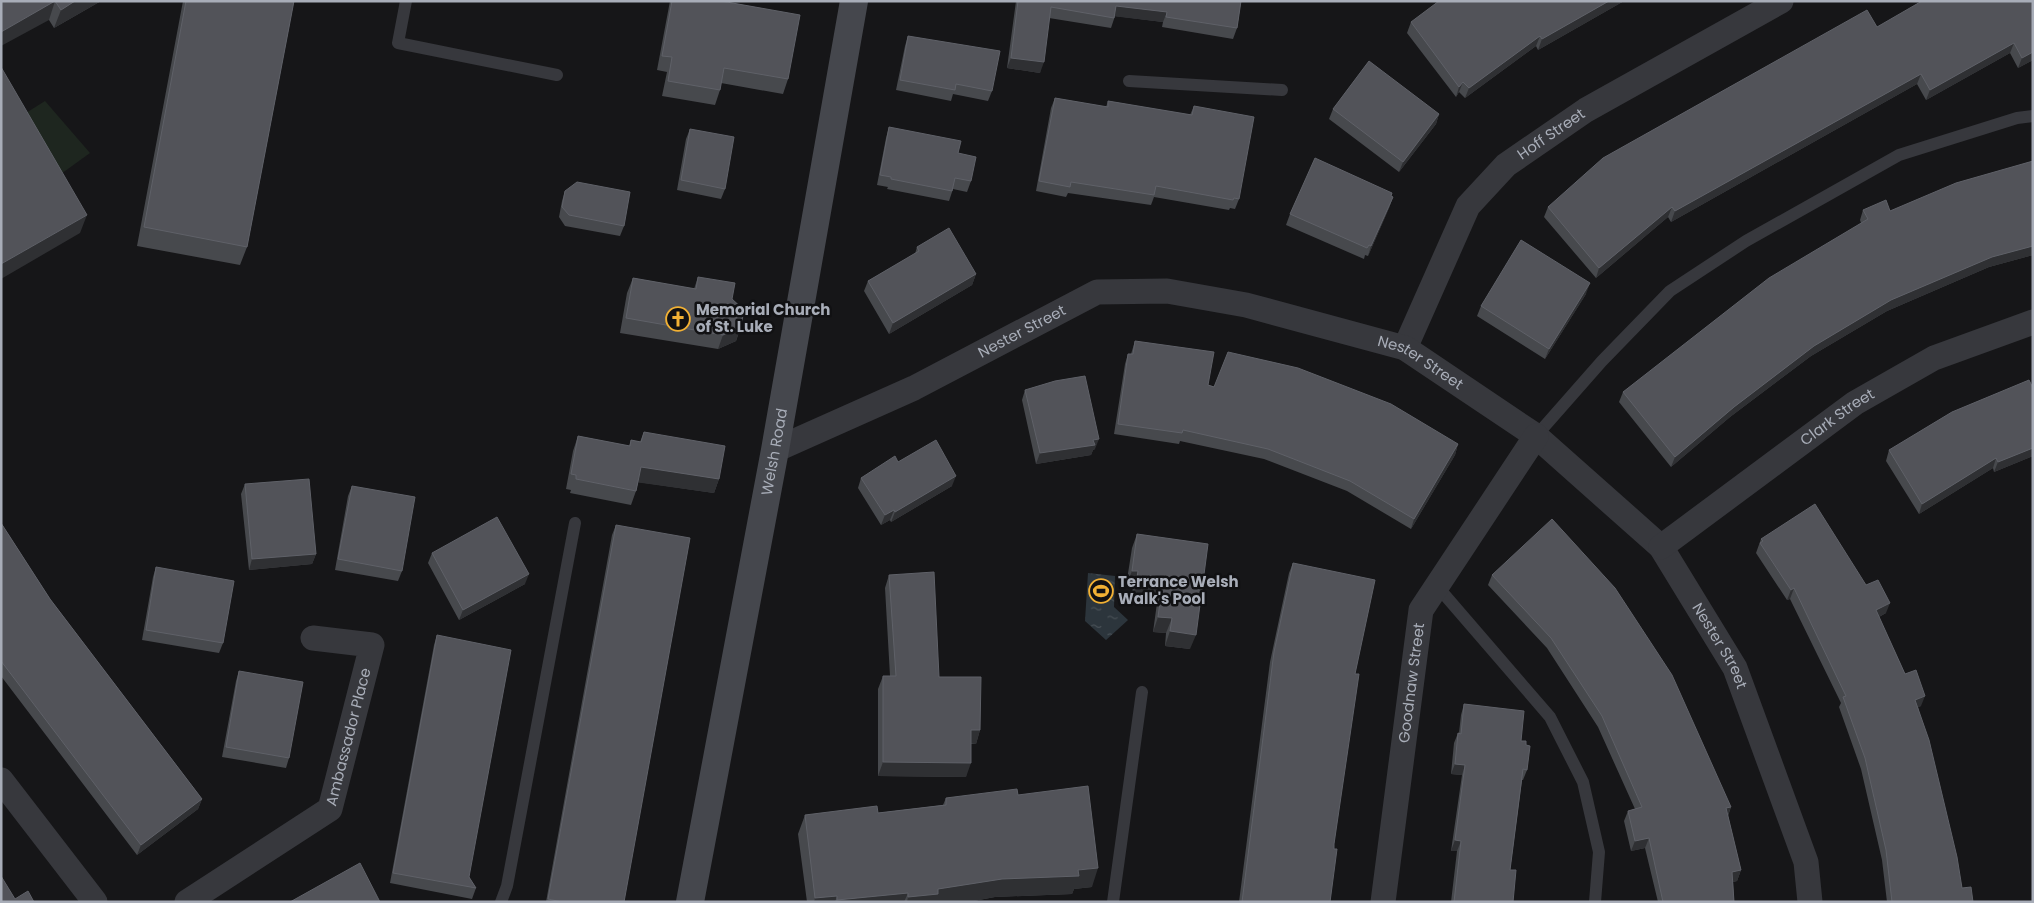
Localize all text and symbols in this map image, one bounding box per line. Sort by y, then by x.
street label: Hoff Street [1513,103,1589,164]
place label: Memorial Church of St. Luke [696,299,830,337]
street label: Nester Street [974,299,1069,363]
church icon: Memorial Church of St. Luke [665,306,691,332]
street label: Nester Street [1376,330,1468,394]
street label: Clark Street [1795,383,1878,450]
street label: Welsh Road [756,407,792,497]
place label: Terrance Welsh Walk's Pool [1118,571,1239,609]
sports icon: Terrance Welsh Walk's Pool [1088,578,1114,604]
street label: Nester Street [1688,599,1753,692]
street label: Goodnaw Street [1393,621,1429,744]
street label: Ambassador Place [320,665,376,808]

